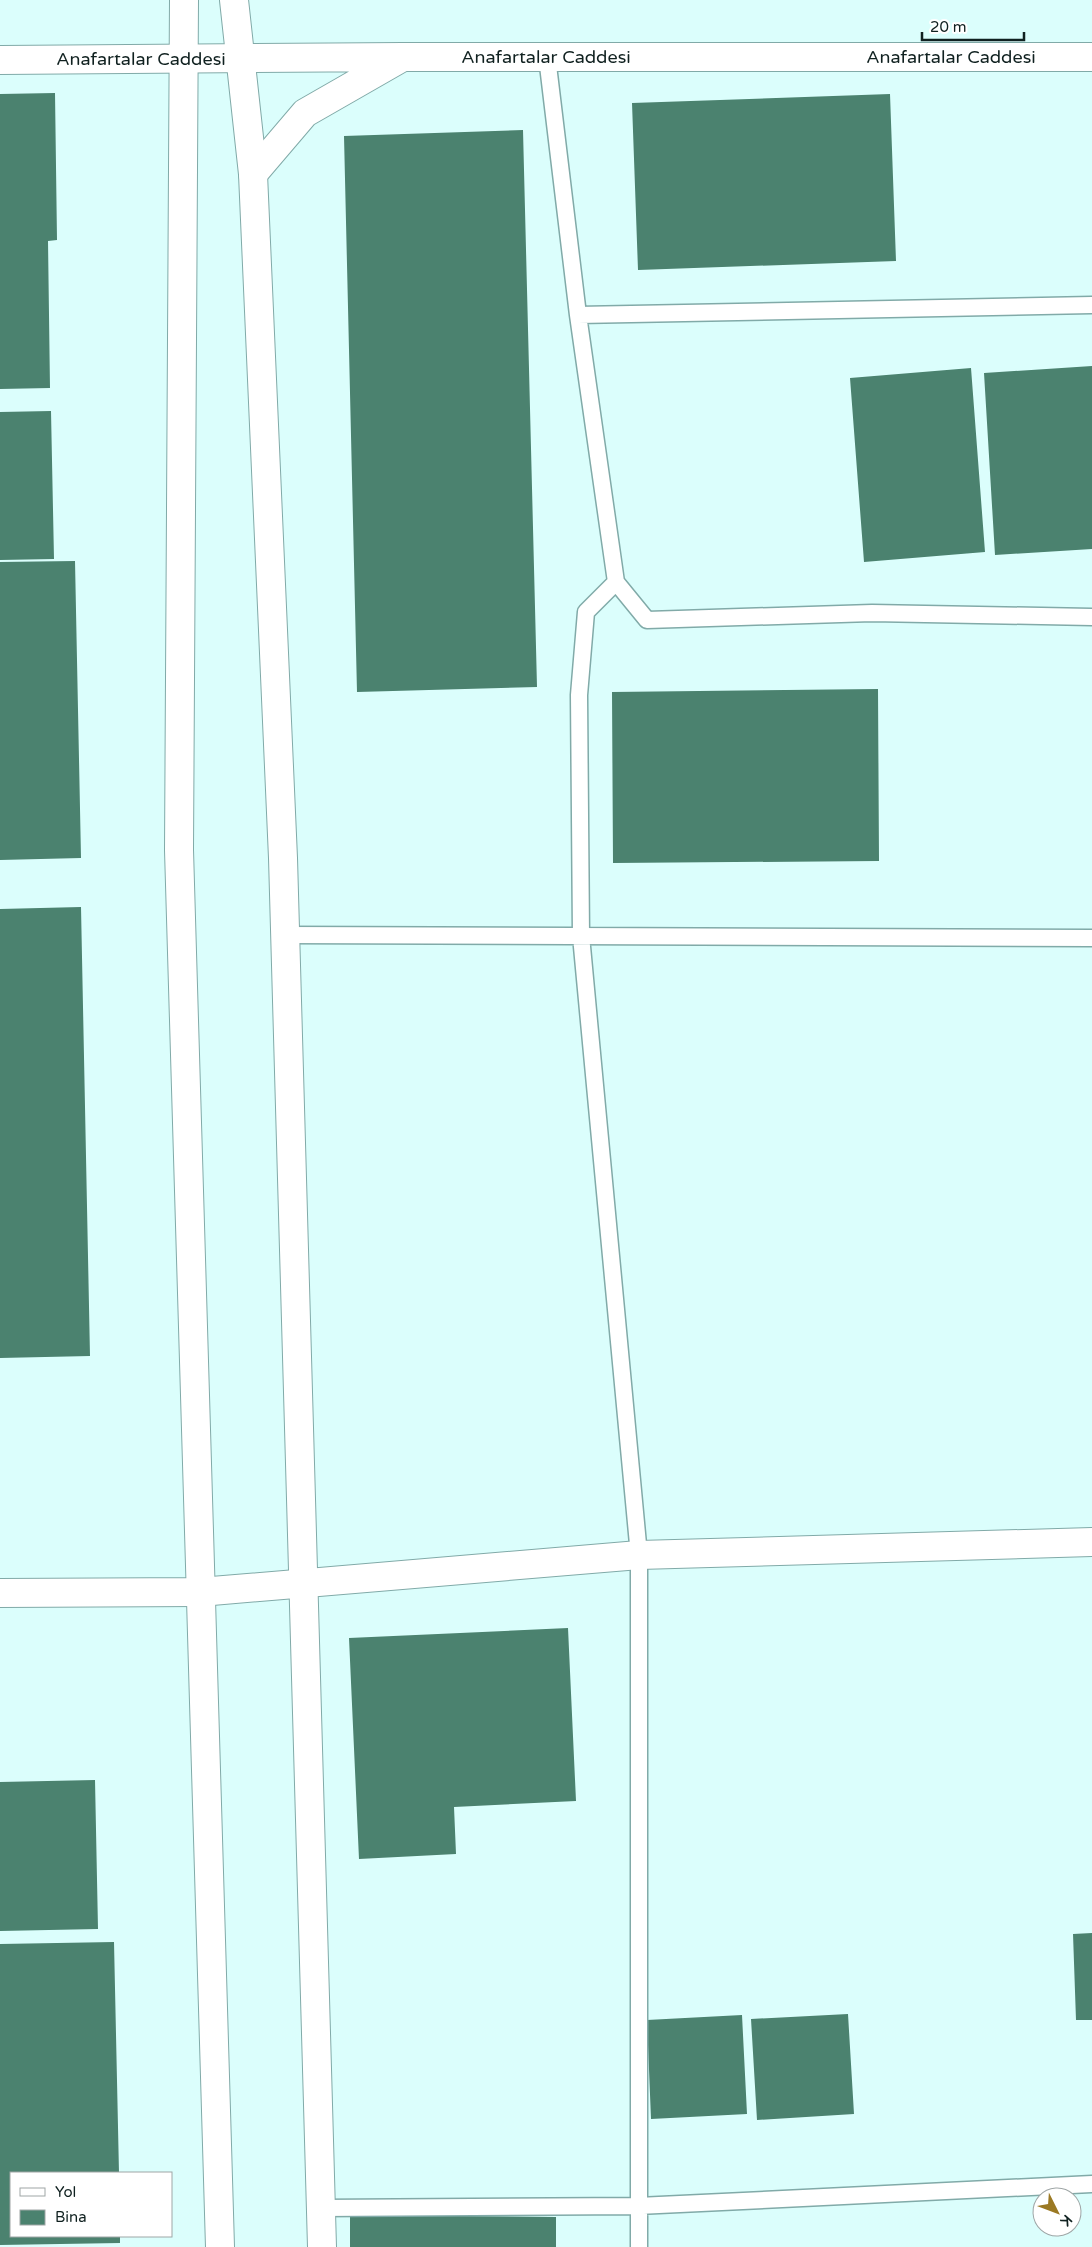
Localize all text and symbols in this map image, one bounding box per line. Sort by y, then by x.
scale bar [922,10,1024,42]
text: 20 m [930,18,967,36]
street label: Anafartalar Caddesi [461,46,631,68]
street label: Anafartalar Caddesi [866,46,1036,68]
street label: Anafartalar Caddesi [56,48,226,70]
legend [10,2172,172,2237]
text: Yol [55,2183,76,2201]
north arrow [1032,2187,1082,2237]
text: Bina [55,2208,87,2226]
text: K [1056,2211,1076,2230]

